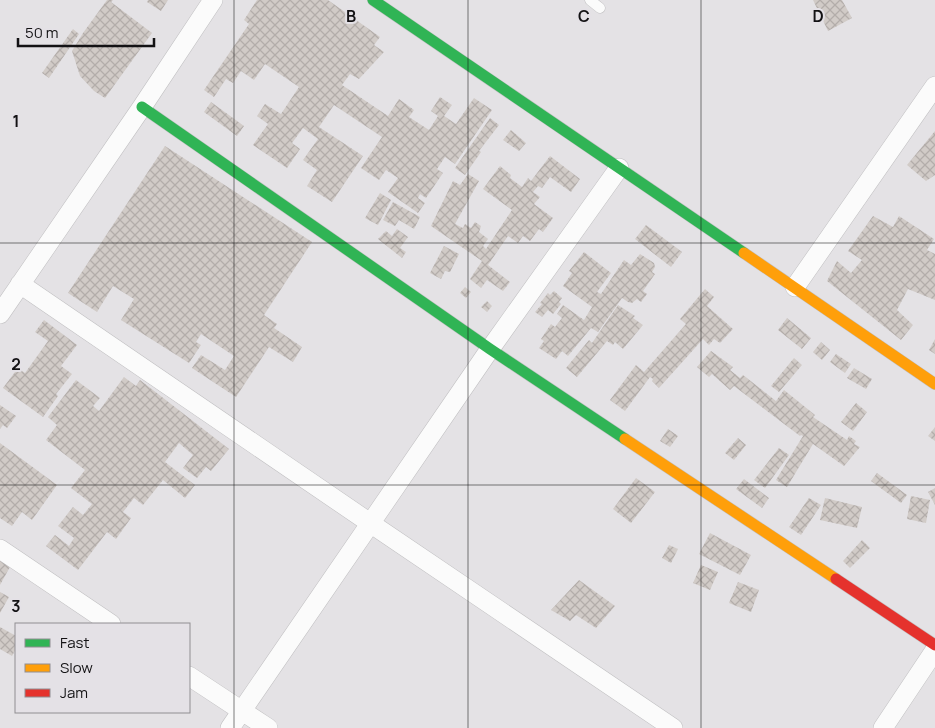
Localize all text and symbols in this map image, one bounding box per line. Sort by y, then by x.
text: B [346,5,356,27]
text: C [578,5,590,27]
text: D [812,5,824,27]
scale bar [18,15,154,47]
text: 50 m [25,22,59,43]
text: 1 [12,110,20,132]
text: 2 [11,353,21,375]
text: 3 [11,595,21,617]
legend [15,623,190,713]
text: Fast [60,632,89,653]
text: Slow [60,657,93,678]
text: Jam [60,682,88,703]

